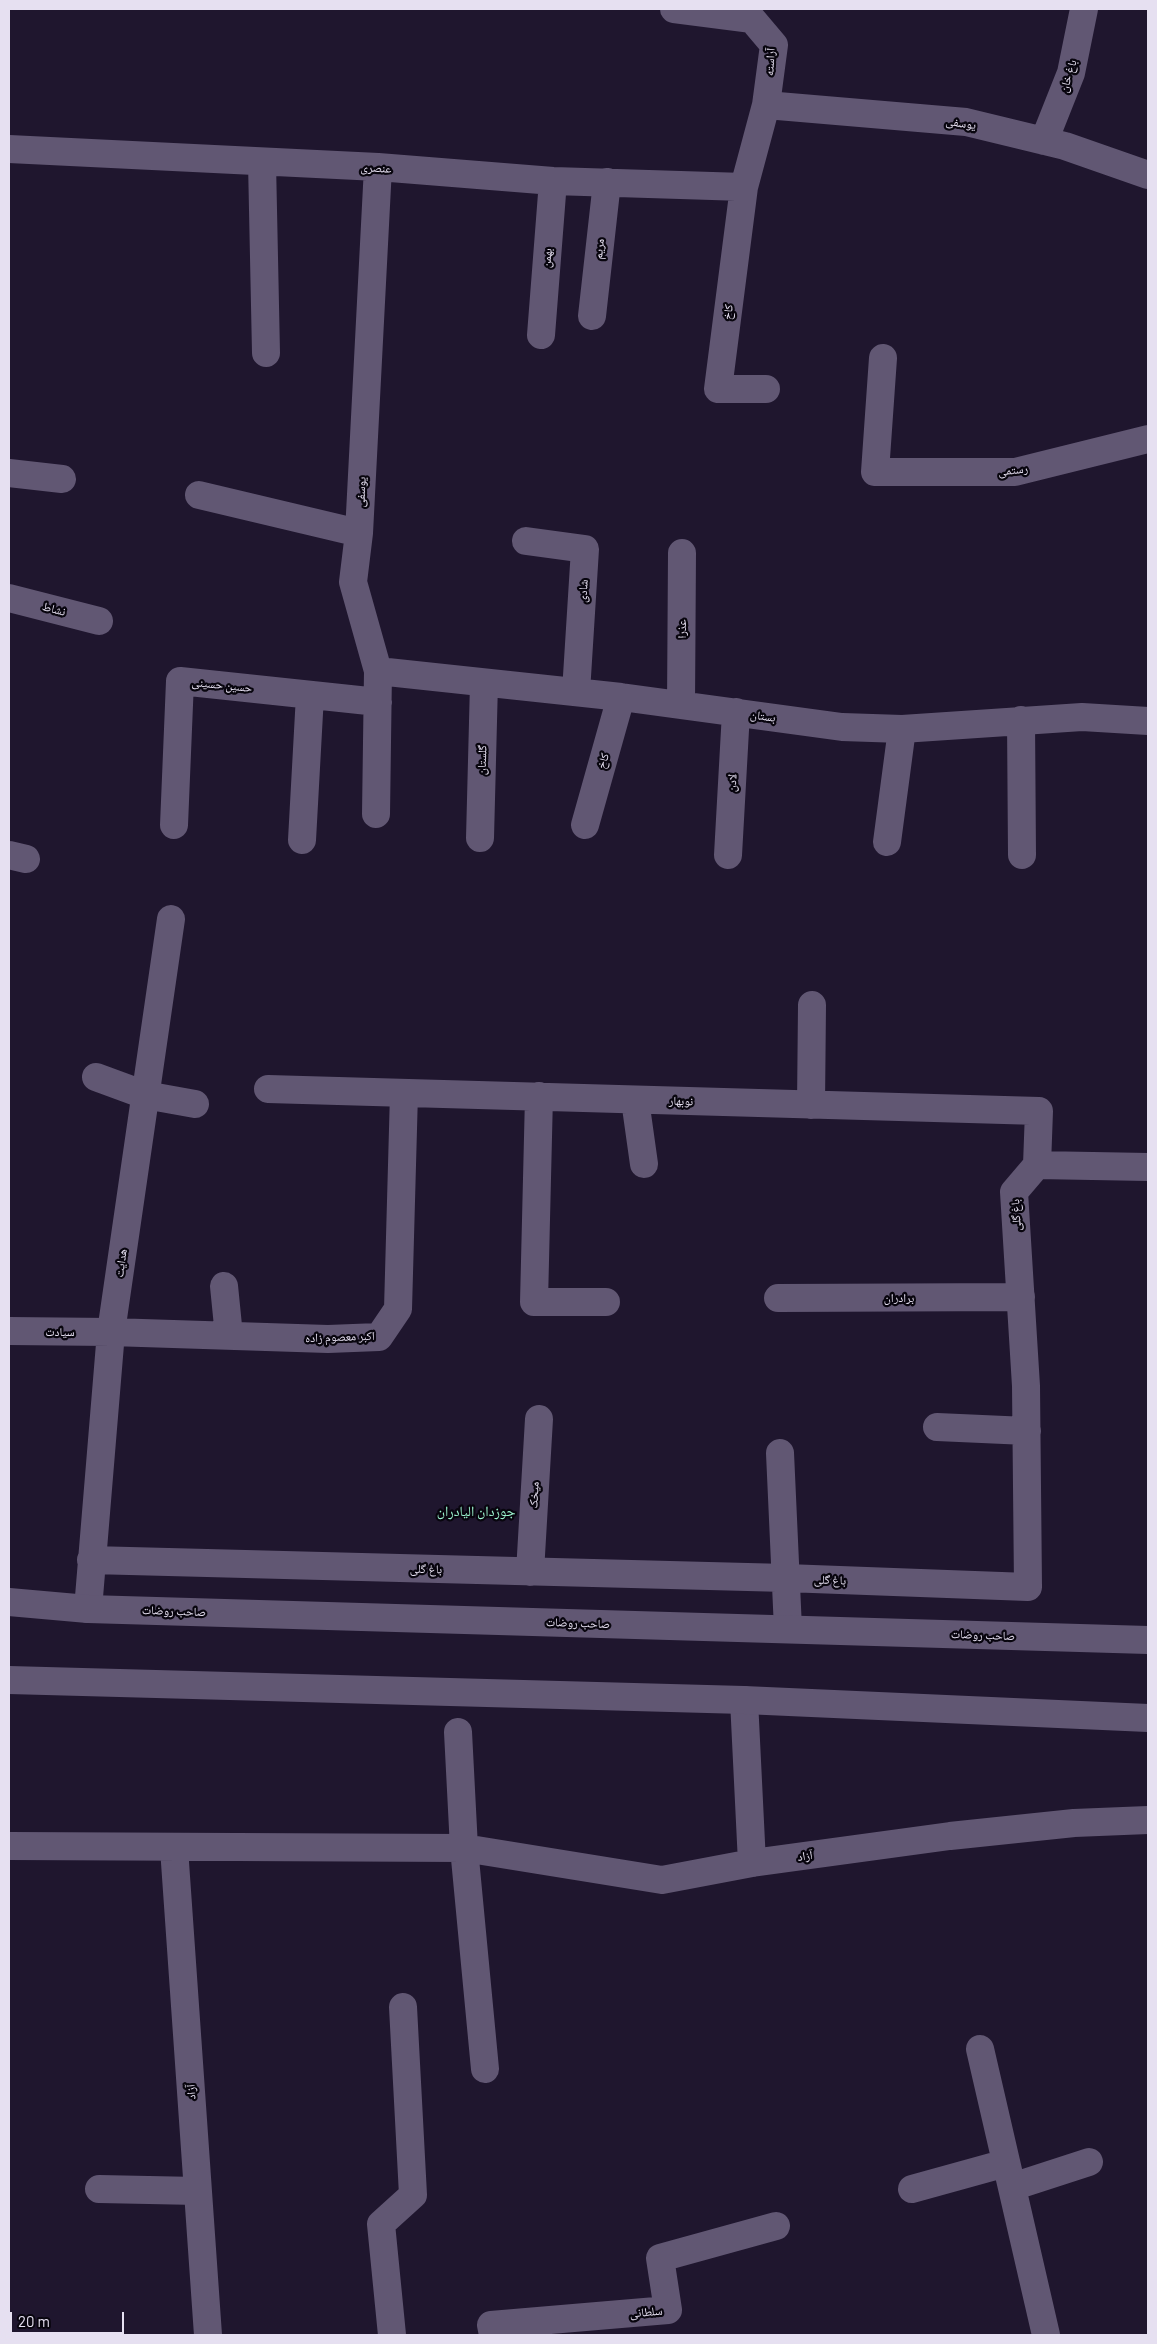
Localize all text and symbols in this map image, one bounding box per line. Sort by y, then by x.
street label: آراسته [762,48,778,76]
street label: باغ خان [1056,58,1080,94]
street label: یوسفی [945,114,977,132]
street label: عنصری [360,160,392,176]
street label: مریم [591,238,607,260]
street label: بهمن [539,248,555,268]
street label: کاخ [720,303,736,321]
street label: رستمی [997,461,1029,479]
street label: یوسفی [353,476,369,508]
street label: شادی [575,579,591,603]
street label: نشاط [41,599,67,619]
street label: عذرا [675,619,689,639]
street label: حسین حسینی [191,675,253,695]
street label: بستان [749,707,777,725]
street label: گلستان [474,745,490,775]
street label: کاخ [594,751,612,771]
street label: لادن [724,774,740,792]
street label: نوبهار [669,1093,693,1109]
street label: باغ گلی [1008,1199,1024,1231]
street label: هدایت [112,1248,130,1278]
street label: برادران [884,1291,914,1305]
street label: سیادت [45,1325,75,1339]
street label: اکبر معصوم زاده [305,1329,375,1345]
street label: میخک [526,1481,542,1509]
district label: جوزدان الیادران [437,1503,515,1519]
street label: باغ گلی [410,1562,442,1576]
street label: باغ گلی [814,1572,846,1588]
street label: صاحب روضات [142,1603,206,1619]
street label: صاحب روضات [546,1615,610,1631]
street label: صاحب روضات [951,1627,1015,1643]
street label: آزاد [796,1848,814,1864]
street label: آزاد [183,2084,199,2100]
scale bar [12,2302,126,2334]
street label: سلطانی [629,2303,663,2321]
text: 20 m [18,2312,50,2330]

